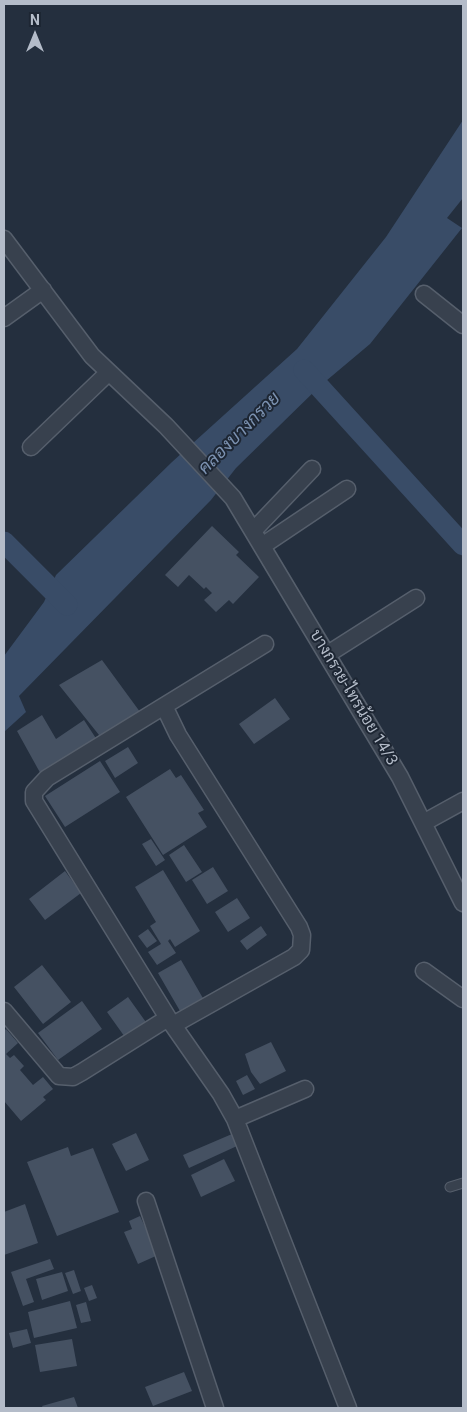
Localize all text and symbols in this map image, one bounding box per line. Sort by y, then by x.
north arrow [10,10,60,60]
text: N [30,12,40,28]
water label: คลองบางกรวย [194,388,286,480]
street label: บางกรวย-ไทรน้อย 14/3 [305,627,401,769]

